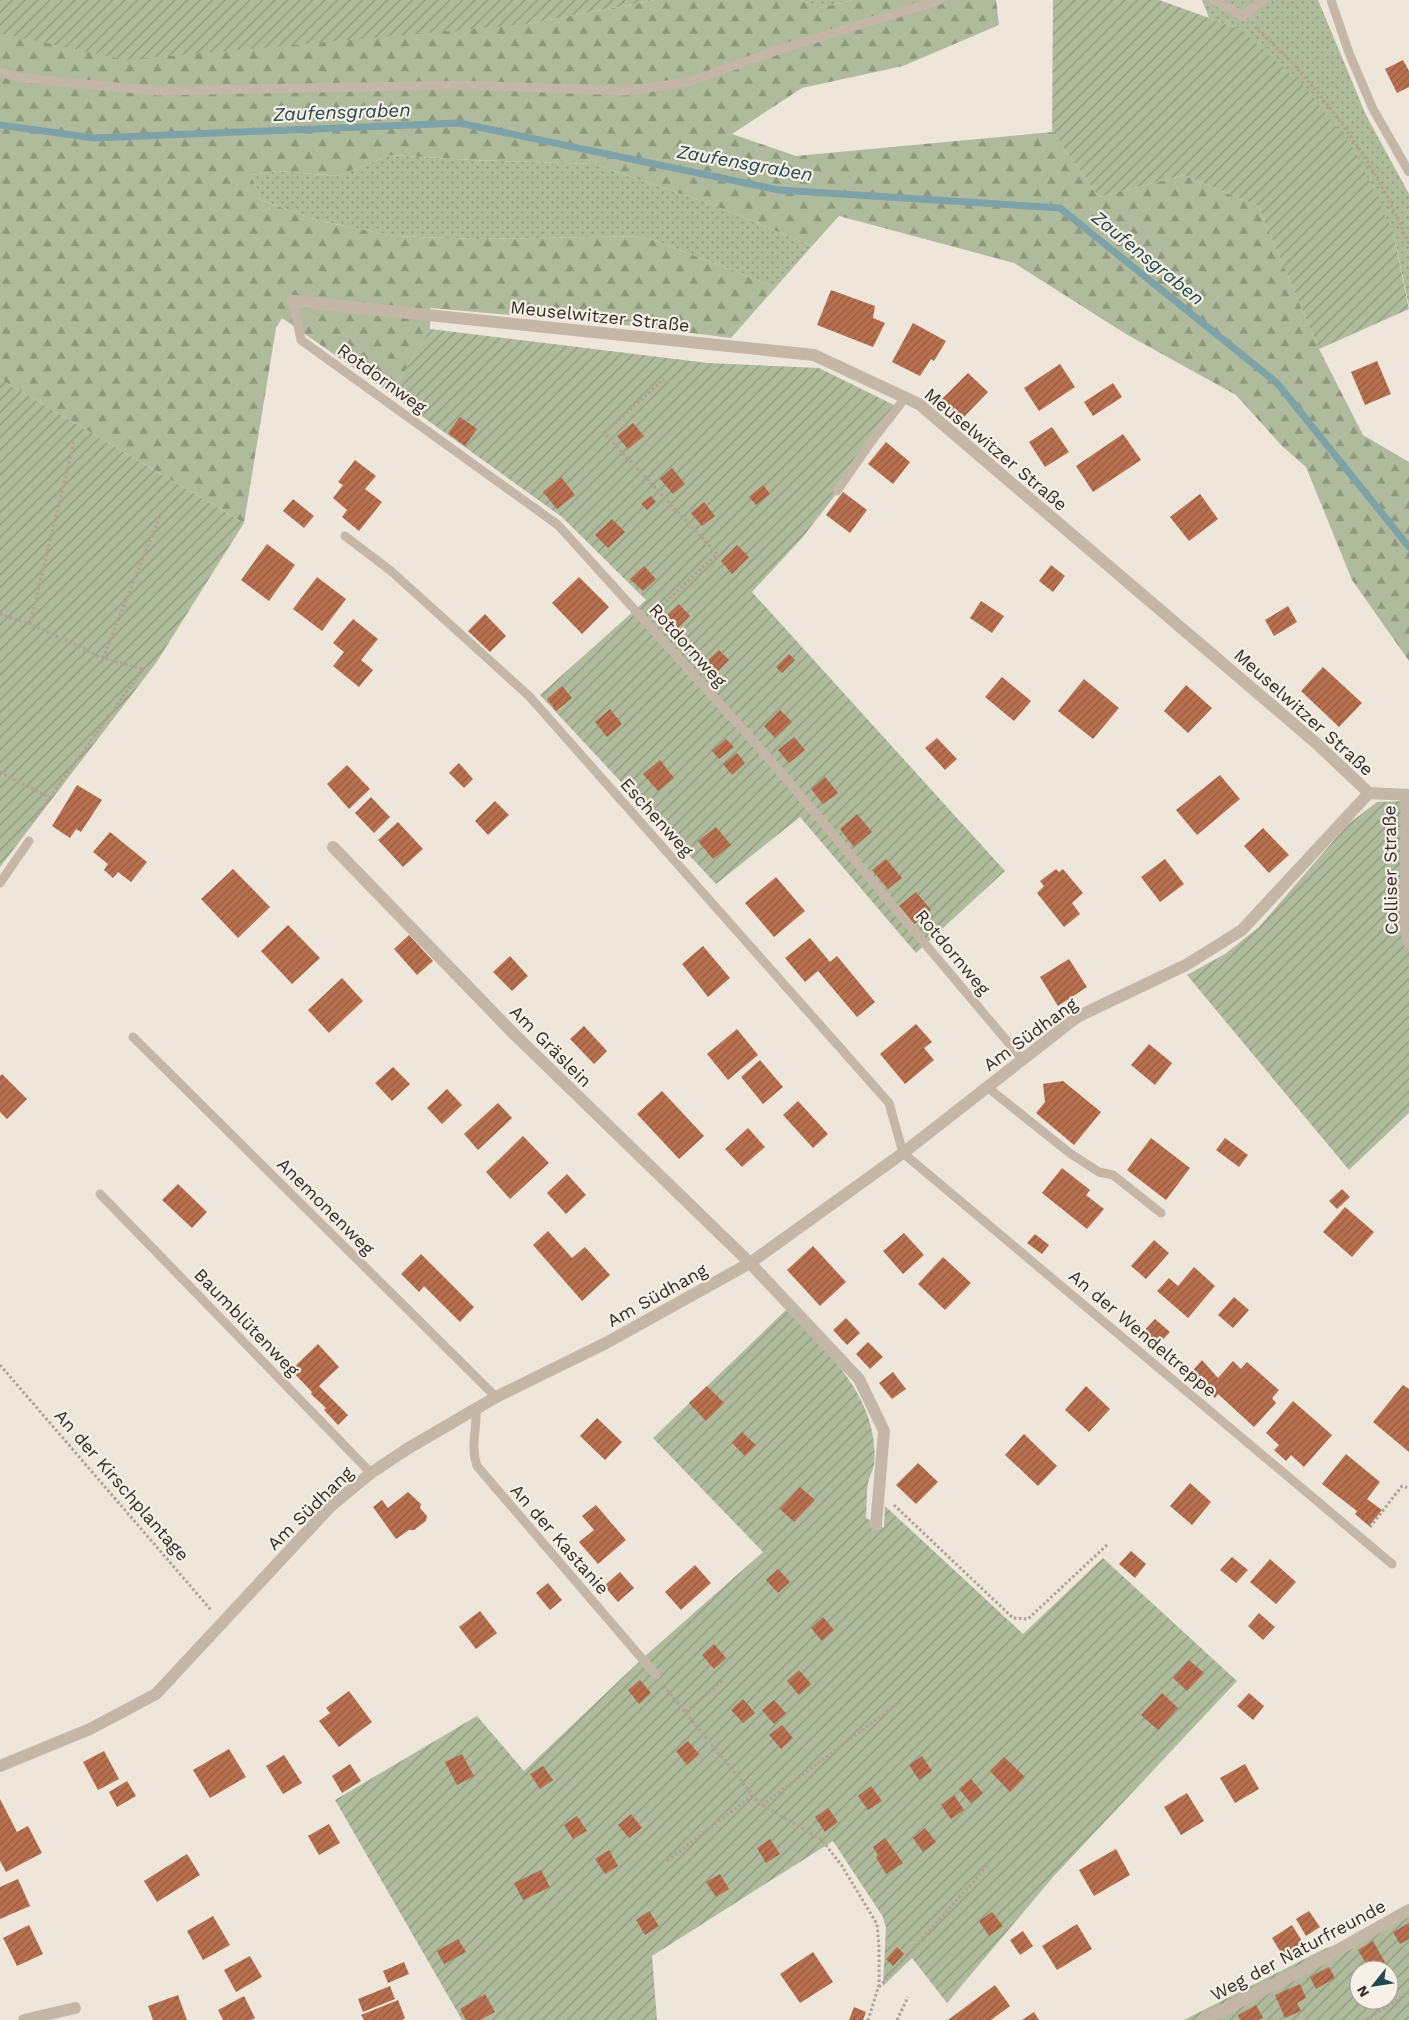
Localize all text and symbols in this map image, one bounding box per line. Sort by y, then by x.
water label: Zaufensgraben [272,98,411,126]
water label: Zaufensgraben [674,140,815,186]
water label: Zaufensgraben [1087,205,1209,310]
street label: Meuselwitzer Straße [509,296,691,336]
street label: Rotdornweg [333,339,431,418]
street label: Meuselwitzer Straße [920,383,1072,515]
street label: Rotdornweg [645,599,731,691]
street label: Meuselwitzer Straße [1230,644,1378,780]
street label: Eschenweg [616,773,698,861]
street label: Colliser Straße [1378,805,1402,935]
street label: Rotdornweg [911,905,995,999]
street label: Am Südhang [979,993,1081,1075]
street label: Am Gräslein [506,1001,596,1091]
street label: Anemonenweg [273,1153,379,1259]
street label: Am Südhang [603,1259,711,1331]
street label: Baumblütenweg [190,1264,304,1381]
street label: An der Wendeltreppe [1065,1265,1221,1401]
street label: An der Kirschplantage [50,1405,194,1565]
street label: Am Südhang [263,1462,358,1554]
street label: An der Kastanie [506,1480,614,1598]
street label: Weg der Naturfreunde [1207,1895,1389,2005]
north arrow [1349,1960,1399,2010]

